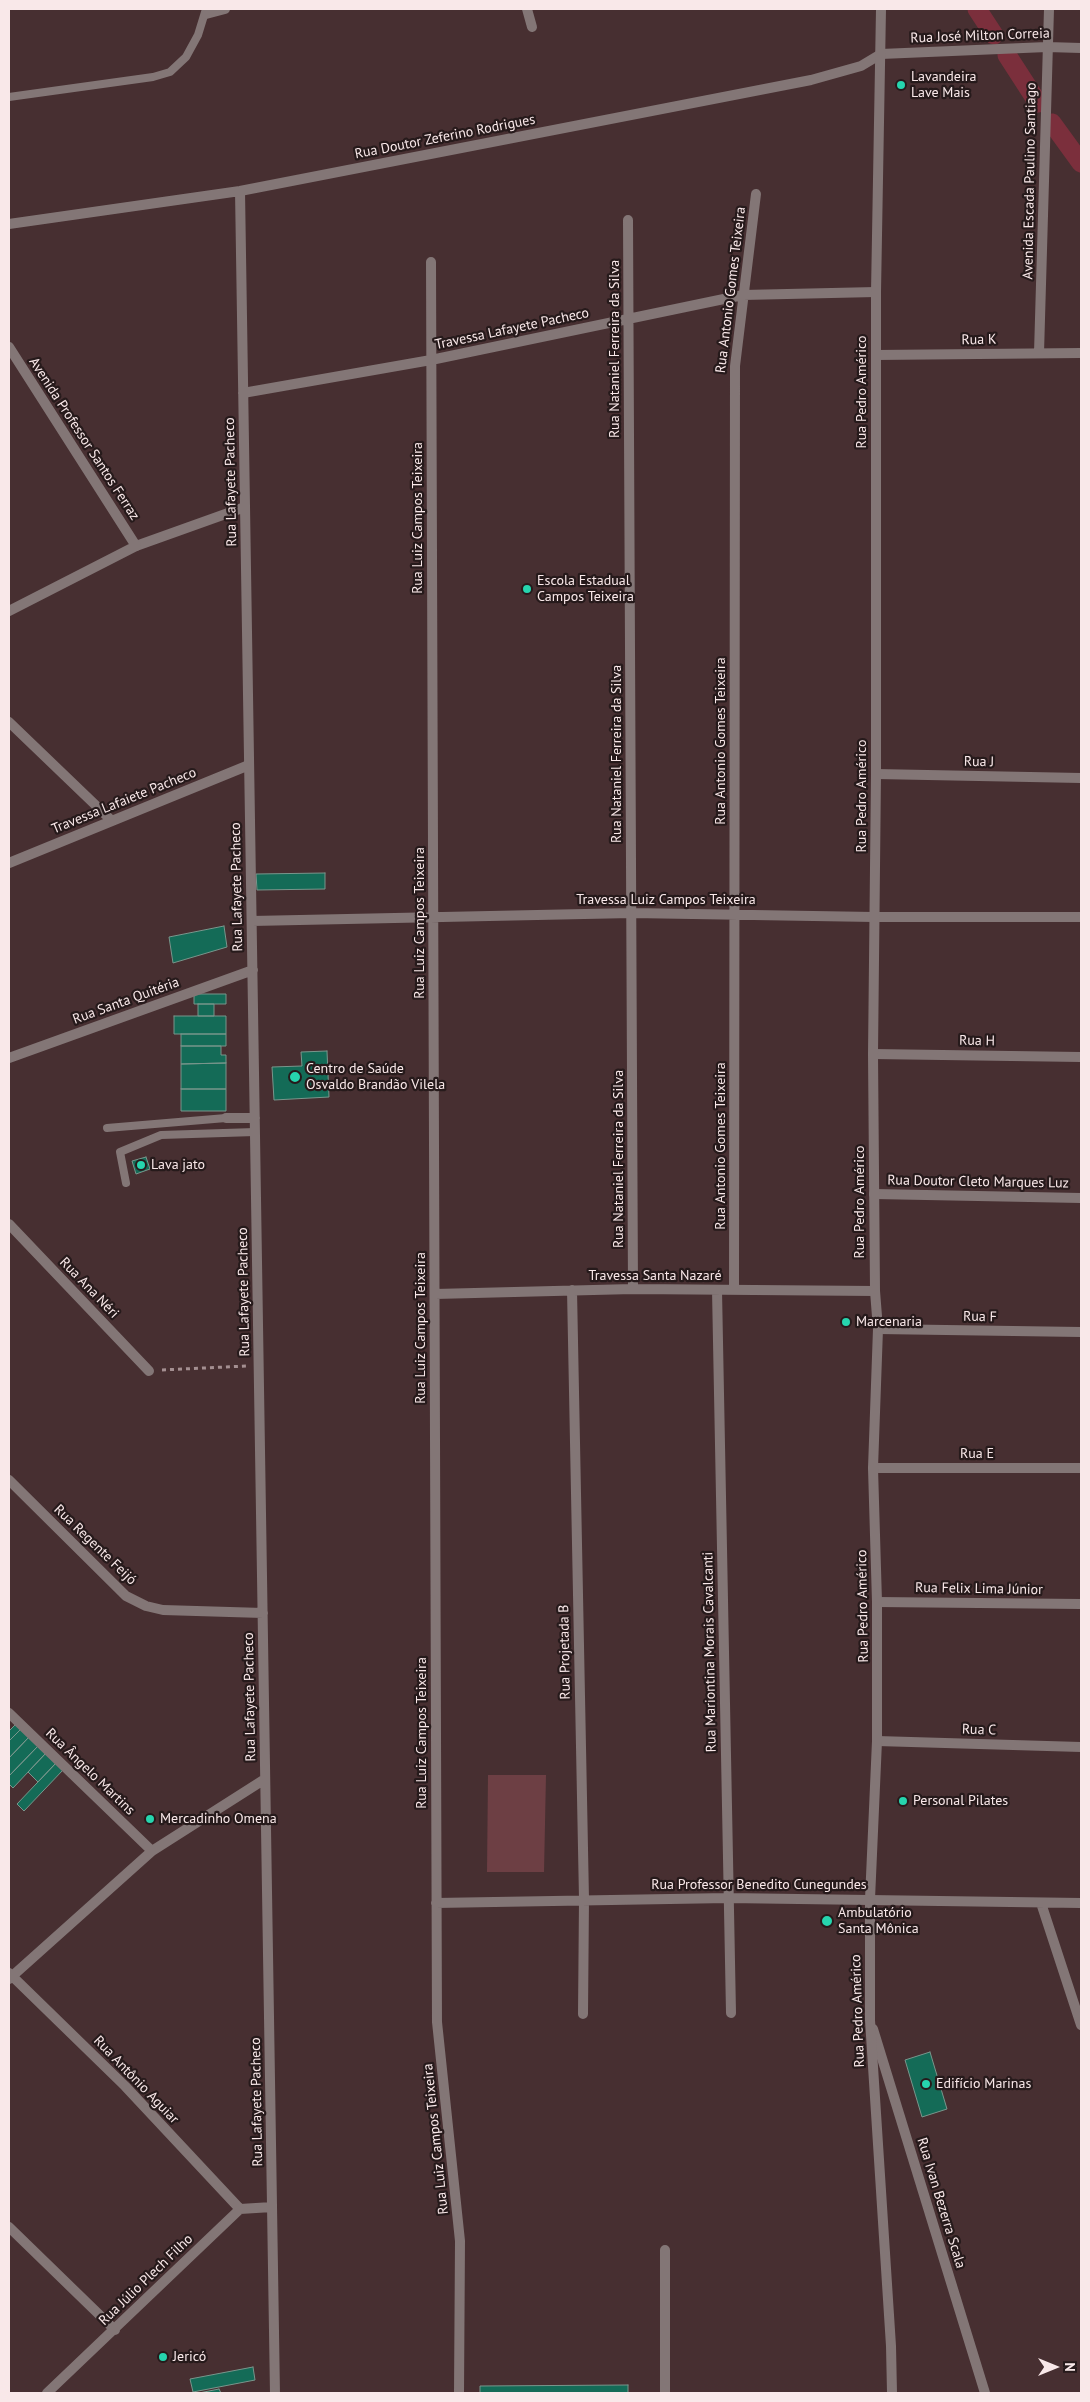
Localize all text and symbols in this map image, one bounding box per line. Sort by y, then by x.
street label: Rua José Milton Correia [910,25,1050,47]
place label: Lavandeira Lave Mais [911,69,976,102]
marker: Lavandeira Lave Mais [895,79,907,91]
street label: Avenida Escada Paulino Santiago [1020,82,1040,280]
street label: Rua Doutor Zeferino Rodrigues [353,111,537,163]
street label: Rua Antonio Gomes Teixeira [712,206,750,374]
street label: Rua Nataniel Ferreira da Silva [607,260,623,438]
street label: Travessa Lafayete Pacheco [433,304,591,354]
street label: Rua K [961,331,997,349]
street label: Rua Pedro Américo [854,335,870,449]
street label: Avenida Professor Santos Ferraz [25,355,143,523]
street label: Rua Lafayete Pacheco [221,417,241,547]
street label: Rua Luiz Campos Teixeira [410,442,426,594]
place label: Escola Estadual Campos Teixeira [537,573,634,606]
marker: Escola Estadual Campos Teixeira [521,583,533,595]
street label: Rua Antonio Gomes Teixeira [713,657,729,825]
street label: Rua Nataniel Ferreira da Silva [609,665,625,843]
street label: Rua Pedro Américo [854,739,870,853]
street label: Rua J [964,753,994,771]
street label: Travessa Lafaiete Pacheco [49,764,199,838]
street label: Rua Lafayete Pacheco [227,822,247,952]
street label: Rua Luiz Campos Teixeira [412,847,428,999]
street label: Travessa Luiz Campos Teixeira [576,892,756,908]
street label: Rua Santa Quitéria [71,974,181,1028]
street label: Rua H [959,1032,995,1050]
place label: Centro de Saúde Osvaldo Brandão Vilela [306,1061,445,1094]
street label: Rua Antonio Gomes Teixeira [713,1062,729,1230]
marker: Centro de Saúde Osvaldo Brandão Vilela [288,1070,302,1084]
street label: Rua Nataniel Ferreira da Silva [611,1070,627,1248]
street label: Rua Pedro Américo [852,1145,868,1259]
place label: Lava jato [151,1157,205,1173]
marker: Lava jato [135,1159,147,1171]
street label: Rua Doutor Cleto Marques Luz [887,1172,1069,1192]
street label: Rua Lafayete Pacheco [234,1227,254,1357]
street label: Rua Luiz Campos Teixeira [413,1252,429,1404]
street label: Rua Ana Néri [56,1254,122,1322]
street label: Travessa Santa Nazaré [588,1268,722,1284]
street label: Rua F [963,1308,997,1326]
place label: Marcenaria [856,1314,922,1330]
marker: Marcenaria [840,1316,852,1328]
street label: Rua E [960,1446,994,1462]
street label: Rua Regente Feijó [50,1501,140,1589]
street label: Rua Pedro Américo [854,1549,872,1663]
street label: Rua Mariontina Morais Cavalcanti [700,1552,720,1752]
street label: Rua Felix Lima Júnior [915,1579,1043,1599]
street label: Rua Projetada B [556,1604,574,1700]
street label: Rua Lafayete Pacheco [240,1632,260,1762]
street label: Rua Luiz Campos Teixeira [414,1657,430,1809]
street label: Rua C [962,1721,996,1739]
street label: Rua Ângelo Martins [42,1725,138,1819]
place label: Personal Pilates [913,1793,1008,1809]
marker: Personal Pilates [897,1795,909,1807]
place label: Mercadinho Omena [160,1811,277,1827]
marker: Mercadinho Omena [144,1813,156,1825]
street label: Rua Professor Benedito Cunegundes [651,1877,867,1893]
place label: Ambulatório Santa Mônica [838,1905,919,1938]
marker: Ambulatório Santa Mônica [820,1914,834,1928]
street label: Rua Pedro Américo [848,1954,868,2068]
street label: Rua Antônio Aguiar [90,2033,182,2127]
street label: Rua Lafayete Pacheco [247,2037,267,2167]
street label: Rua Luiz Campos Teixeira [420,2063,452,2215]
place label: Edifício Marinas [936,2076,1031,2092]
marker: Edifício Marinas [920,2078,932,2090]
street label: Rua Ivan Bezerra Scala [913,2136,969,2270]
street label: Rua Júlio Plech Filho [96,2231,196,2329]
north arrow [1030,2342,1080,2392]
place label: Jericó [173,2349,206,2365]
marker: Jericó [157,2351,169,2363]
text: N [1061,2362,1079,2372]

